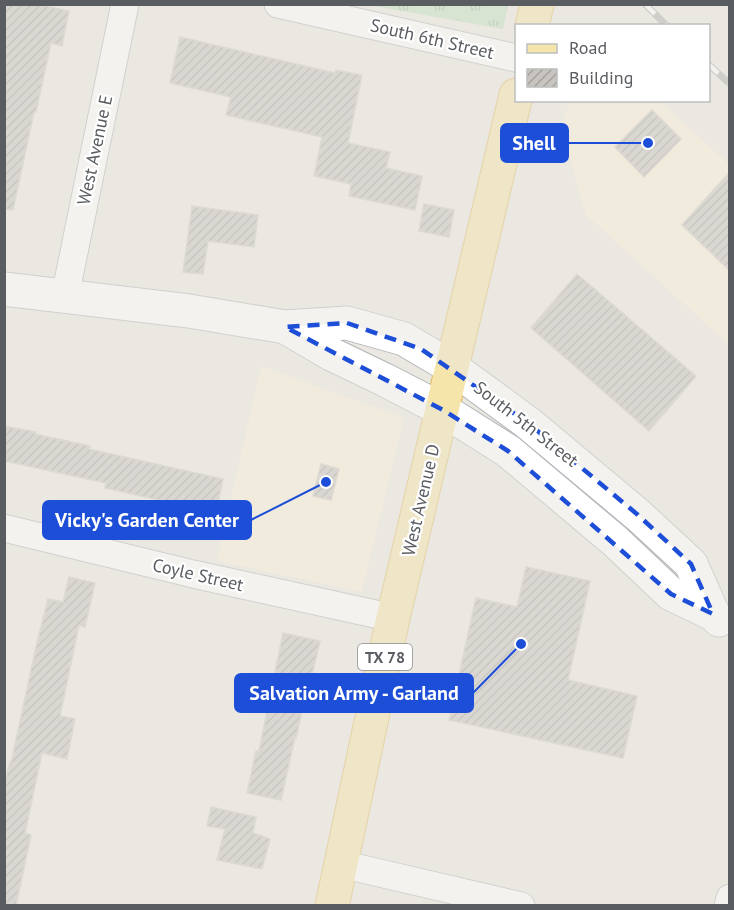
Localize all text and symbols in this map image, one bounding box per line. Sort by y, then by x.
street label: South 6th Street [368,13,496,64]
legend [515,24,710,102]
text: Road [569,36,607,59]
text: Building [569,66,633,89]
street label: West Avenue E [72,93,117,207]
callout: Shell [501,124,568,162]
text: Shell [512,130,556,156]
street label: South 5th Street [470,376,583,472]
street label: West Avenue D [396,442,445,558]
callout: Vicky's Garden Center [43,501,251,539]
text: Vicky's Garden Center [54,507,239,533]
street label: Coyle Street [150,553,246,596]
road number: TX 78 [358,644,412,670]
callout: Salvation Army - Garland [235,674,473,712]
text: Salvation Army - Garland [249,680,459,706]

